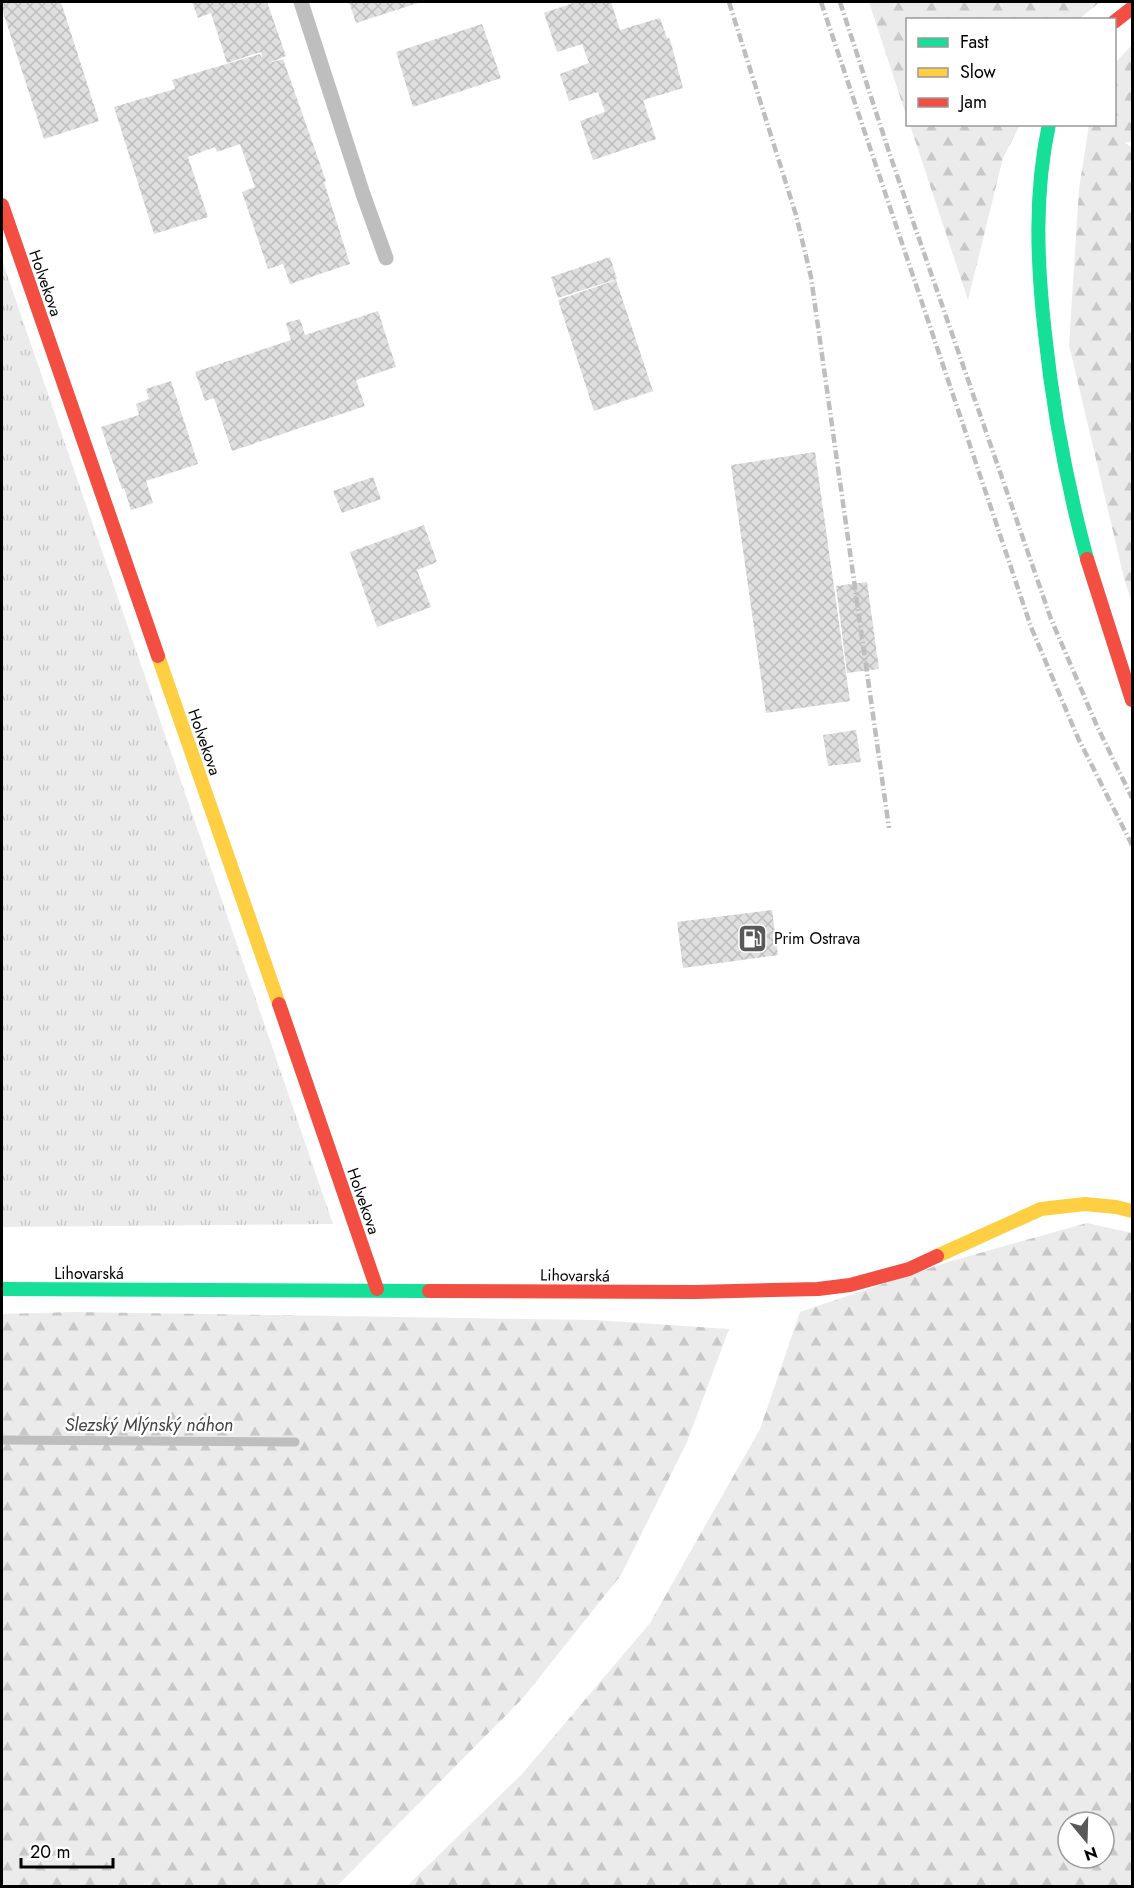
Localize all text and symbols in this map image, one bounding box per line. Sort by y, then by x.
legend [906,18,1116,126]
text: Fast [960,29,989,55]
text: Slow [960,59,997,85]
text: Jam [958,89,987,115]
street label: Holvekova [23,247,68,319]
street label: Holvekova [182,706,227,778]
fuel station icon: Prim Ostrava [737,922,769,954]
place label: Prim Ostrava [774,927,860,950]
street label: Holvekova [341,1165,386,1237]
street label: Lihovarská [54,1262,124,1285]
street label: Lihovarská [540,1263,610,1288]
water label: Slezský Mlýnský náhon [65,1412,233,1438]
north arrow [1056,1810,1116,1870]
scale bar [21,1831,112,1869]
text: 20 m [30,1839,70,1865]
text: N [1081,1841,1100,1867]

